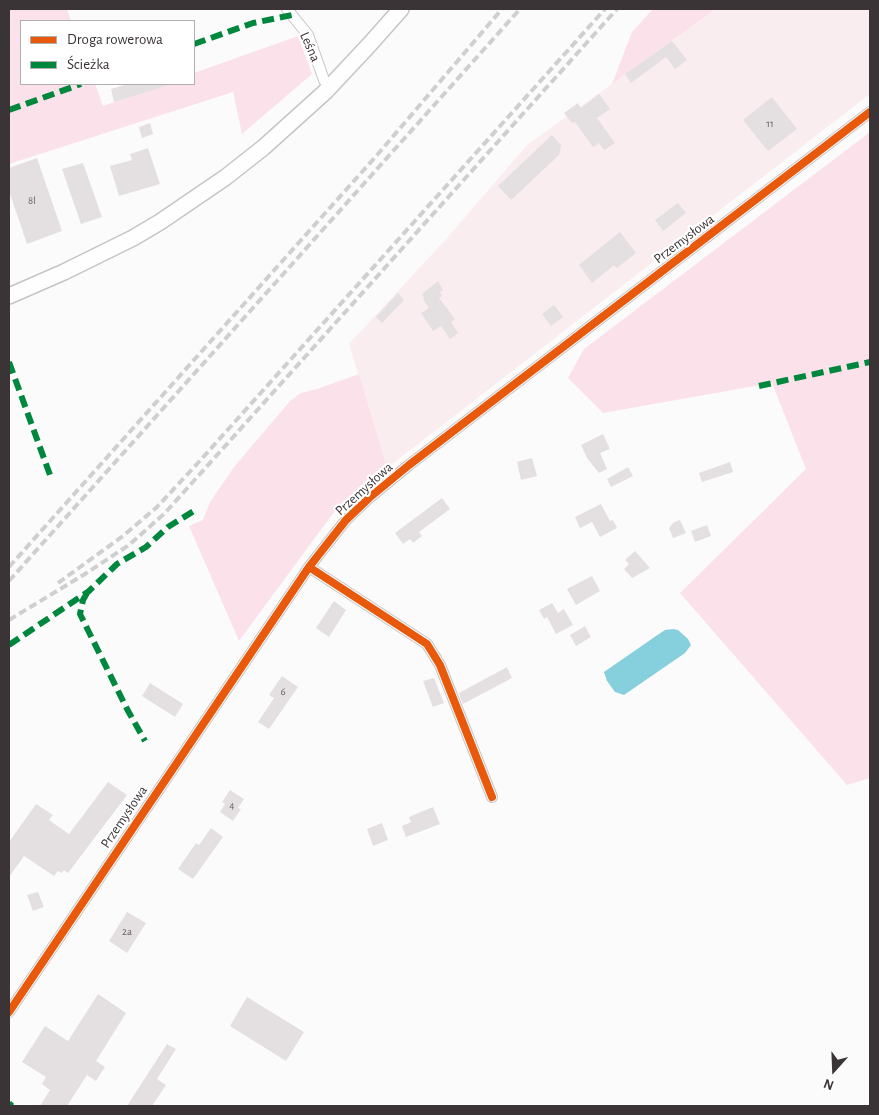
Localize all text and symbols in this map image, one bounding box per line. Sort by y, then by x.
legend [20,20,195,85]
street label: Leśna [296,29,324,65]
text: Droga rowerowa [67,32,163,47]
text: Ścieżka [67,57,110,72]
house number: 11 [766,117,774,131]
house number: 8l [28,194,36,208]
street label: Przemysłowa [650,211,718,267]
street label: Przemysłowa [332,459,396,519]
house number: 6 [280,685,286,699]
street label: Przemysłowa [97,783,151,851]
house number: 4 [229,799,235,813]
house number: 2a [122,925,132,939]
north arrow [809,1045,859,1095]
text: N [822,1076,836,1092]

